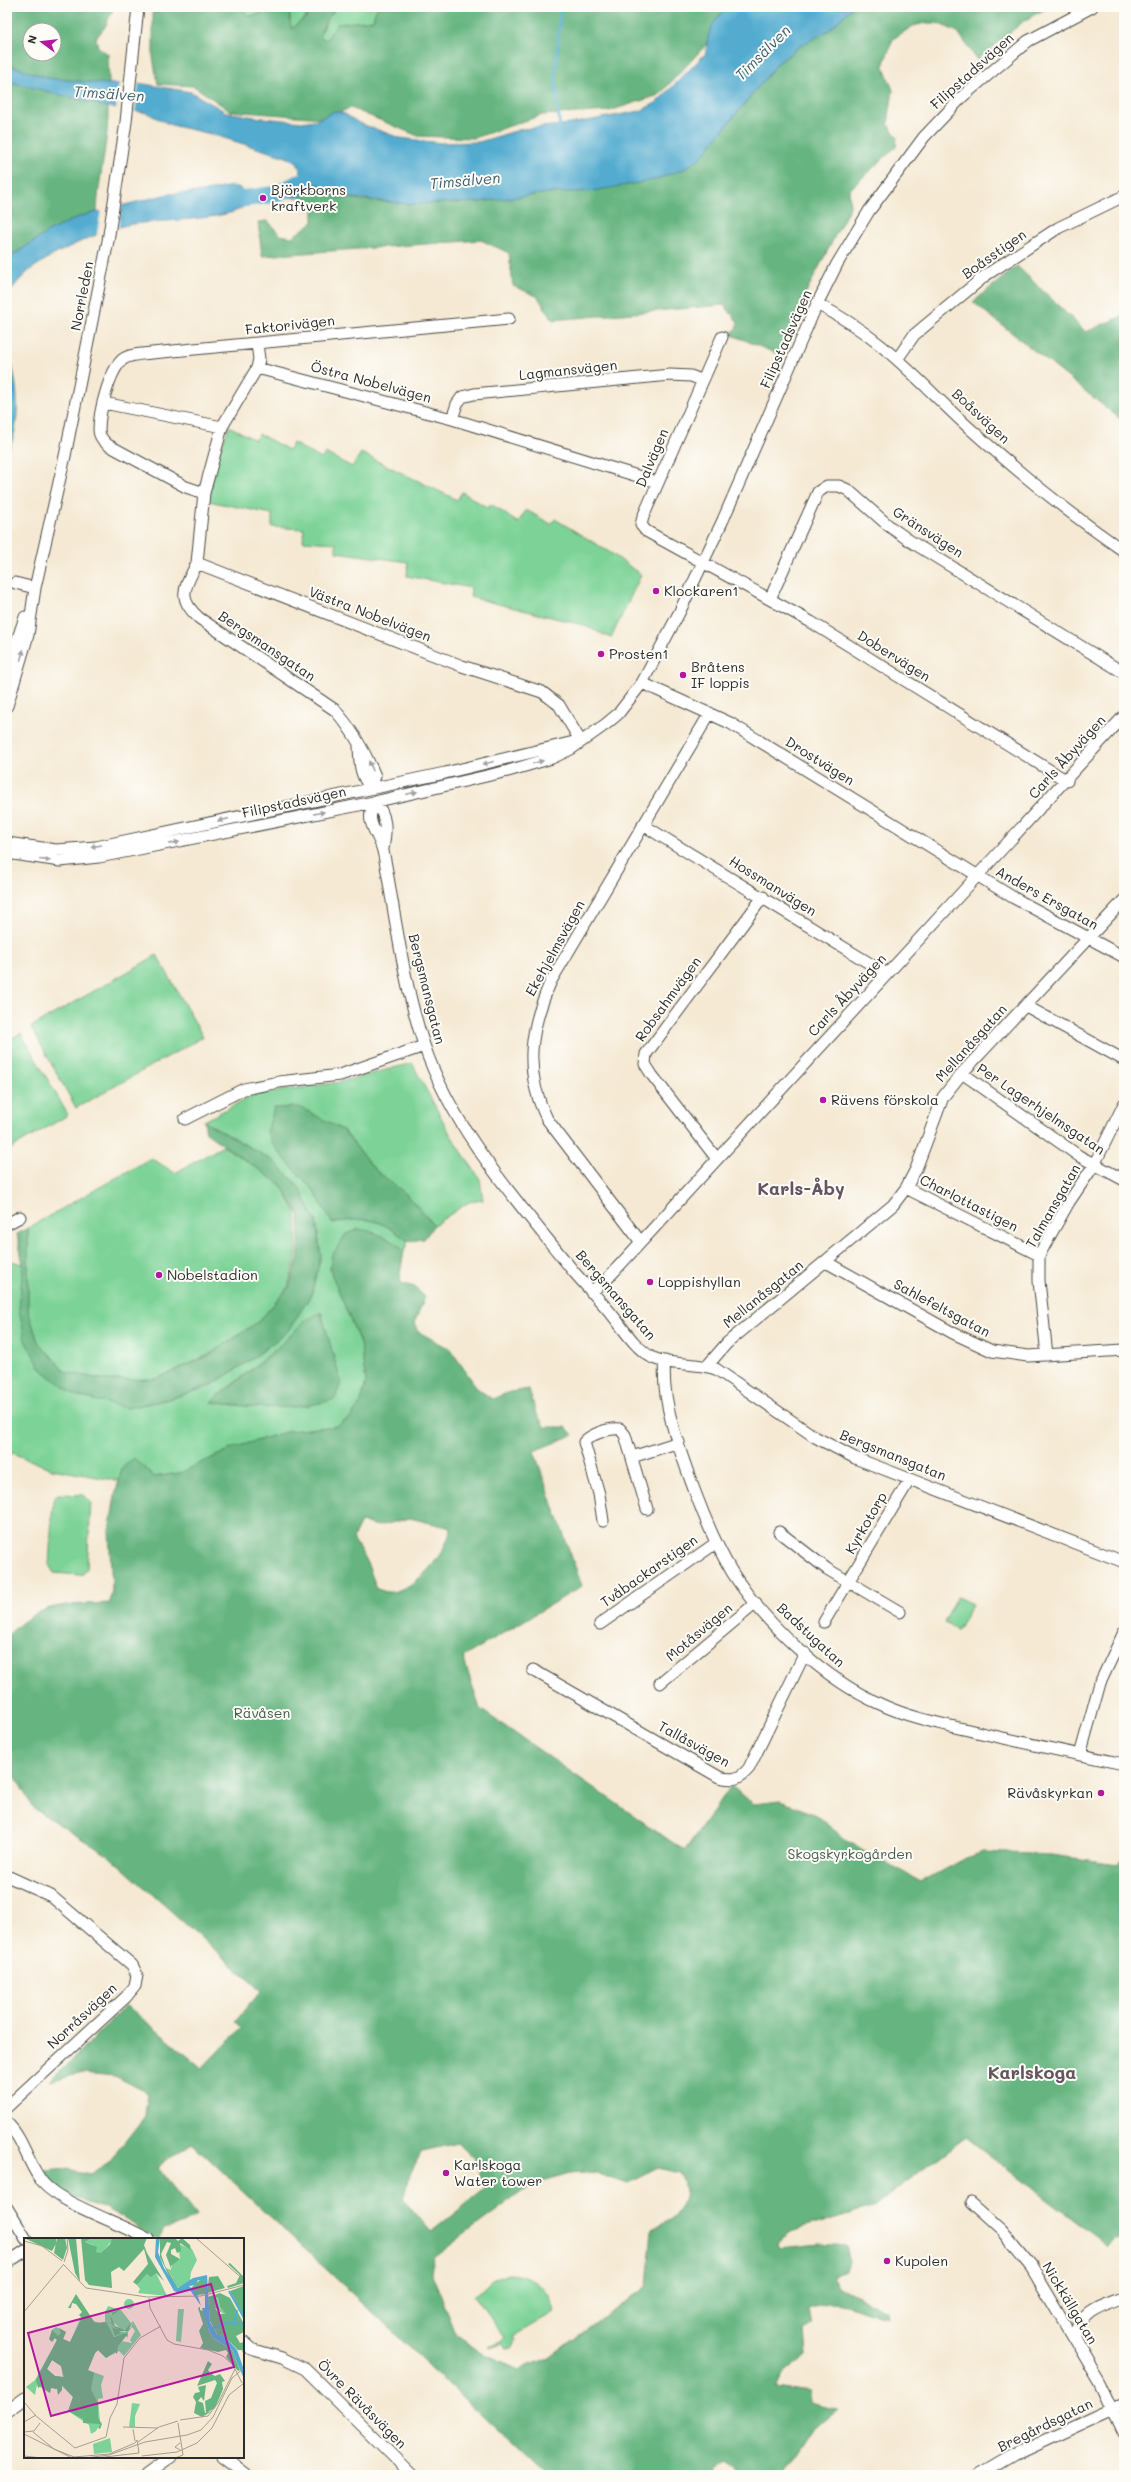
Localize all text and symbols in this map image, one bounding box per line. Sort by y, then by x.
water label: Timsälven [730,20,794,84]
north arrow [22,22,62,62]
street label: Filipstadsvägen [926,28,1017,113]
text: N [24,33,40,45]
water label: Timsälven [73,81,145,105]
water label: Timsälven [429,167,501,193]
place label: Björkborns kraftverk [271,180,346,215]
marker: Björkborns kraftverk [258,193,268,203]
street label: Boåsstigen [958,224,1030,283]
street label: Norrleden [65,260,98,332]
street label: Filipstadsvägen [755,287,816,391]
street label: Faktorivägen [244,310,336,339]
street label: Lagmansvägen [518,355,618,384]
street label: Östra Nobelvägen [309,356,434,407]
street label: Boåsvägen [948,384,1014,447]
street label: Dalvägen [631,426,672,490]
street label: Gränsvägen [889,502,967,562]
street label: Västra Nobelvägen [306,581,434,646]
place label: Klockaren1 [664,581,738,600]
marker: Klockaren1 [651,586,661,596]
street label: Bergsmansgatan [215,606,320,685]
street label: Dobervägen [854,626,934,686]
place label: Prosten1 [609,644,669,663]
one-way arrow [19,649,25,661]
marker: Prosten1 [596,649,606,659]
place label: Bråtens IF loppis [691,657,750,692]
marker: Bråtens IF loppis [678,670,688,680]
street label: Carls Åbyvägen [1024,711,1109,803]
street label: Drostvägen [782,732,858,789]
one-way arrow [532,759,544,765]
one-way arrow [368,760,374,771]
one-way arrow [482,760,494,766]
street label: Filipstadsvägen [240,781,348,822]
one-way arrow [405,789,418,795]
one-way arrow [313,809,325,815]
one-way arrow [217,818,229,824]
one-way arrow [167,839,180,845]
one-way arrow [90,844,102,850]
street label: Hossmanvägen [726,851,821,920]
one-way arrow [39,857,51,863]
street label: Anders Ersgatan [993,861,1102,934]
street label: Ekehjelmsvägen [520,896,589,999]
street label: Bergsmansgatan [405,932,450,1046]
street label: Carls Åbyvägen [803,949,890,1040]
street label: Robsahmvägen [630,952,705,1045]
street label: Mellanåsgatan [931,1000,1011,1086]
street label: Per Lagerhjelmsgatan [973,1059,1109,1159]
place label: Rävens förskola [831,1090,939,1109]
marker: Rävens förskola [818,1095,828,1105]
street label: Talmansgatan [1021,1160,1084,1251]
street label: Charlottastigen [917,1170,1022,1236]
district label: Karls-Åby [757,1176,845,1200]
street label: Bergsmansgatan [572,1246,661,1344]
street label: Mellanåsgatan [718,1255,807,1332]
place label: Nobelstadion [167,1265,258,1284]
marker: Nobelstadion [154,1270,164,1280]
place label: Loppishyllan [658,1272,741,1291]
street label: Sahlefeltsgatan [891,1274,994,1341]
marker: Loppishyllan [645,1277,655,1287]
street label: Bergsmansgatan [837,1425,949,1485]
street label: Kyrkotorp [840,1488,891,1557]
street label: Tvåbackarstigen [596,1530,701,1611]
street label: Motåsvägen [661,1598,736,1665]
street label: Badstugatan [773,1598,849,1671]
park label: Rävåsen [234,1703,290,1722]
street label: Tallåsvägen [655,1716,733,1771]
place label: Rävåskyrkan [1007,1783,1093,1802]
marker: Rävåskyrkan [1096,1788,1106,1798]
park label: Skogskyrkogården [787,1844,913,1863]
street label: Norråsvägen [43,1979,120,2053]
district label: Karlskoga [988,2060,1076,2084]
place label: Karlskoga Water tower [454,2155,542,2190]
marker: Karlskoga Water tower [441,2168,451,2178]
inset map [24,2238,244,2458]
place label: Kupolen [895,2251,948,2270]
marker: Kupolen [882,2256,892,2266]
street label: Nickkällgatan [1038,2258,1103,2347]
street label: Övre Rävåsvägen [314,2355,411,2452]
street label: Bregårdsgatan [994,2393,1095,2456]

